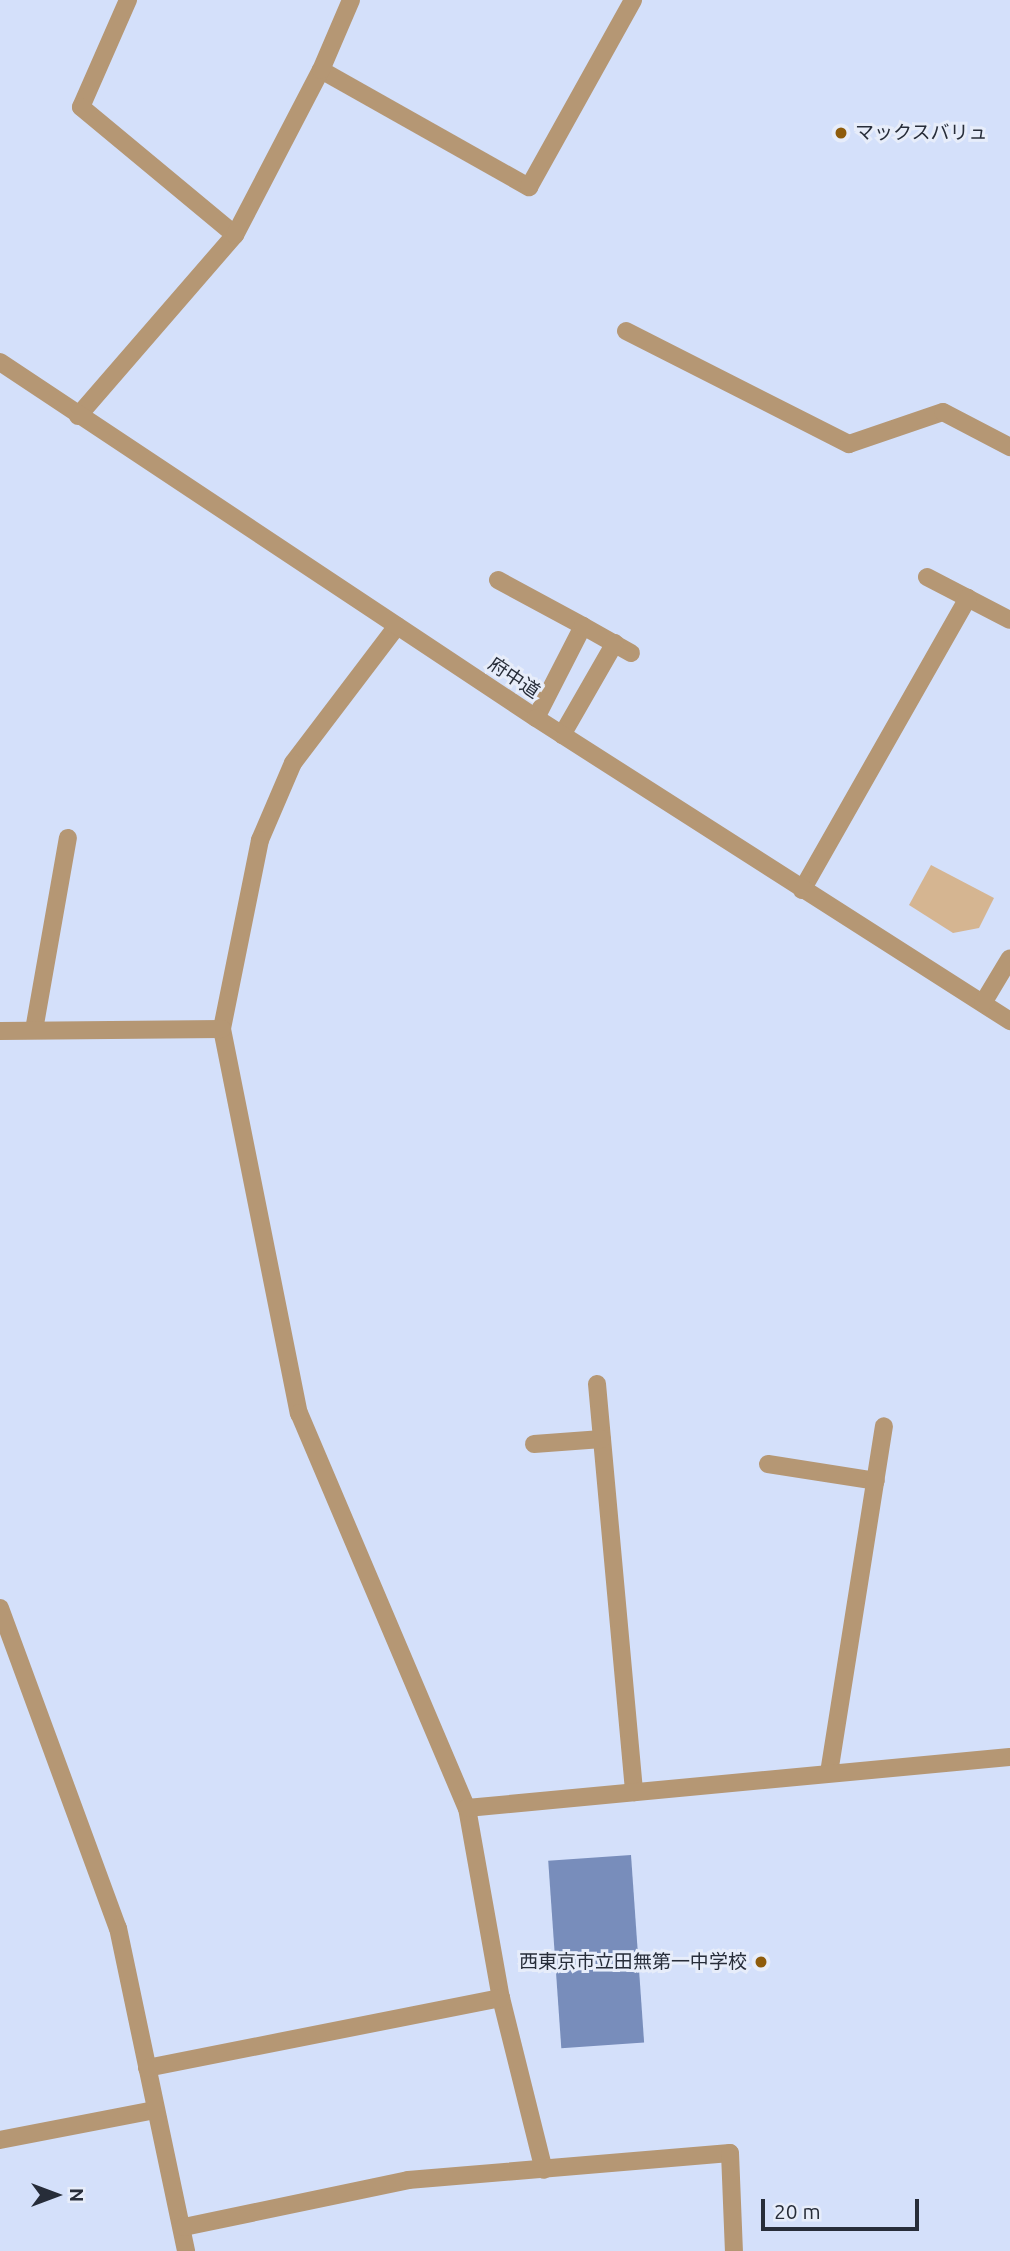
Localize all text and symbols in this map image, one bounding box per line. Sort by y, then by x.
place label: マックスバリュ [855,122,988,144]
marker: マックスバリュ [833,125,849,141]
street label: 府中道 [484,653,544,703]
place label: 西東京市立田無第一中学校 [519,1951,747,1973]
marker: 西東京市立田無第一中学校 [753,1954,769,1970]
north arrow [21,2160,91,2230]
scale bar [765,2184,922,2228]
text: N [66,2188,88,2202]
text: 20 m [774,2199,821,2223]

